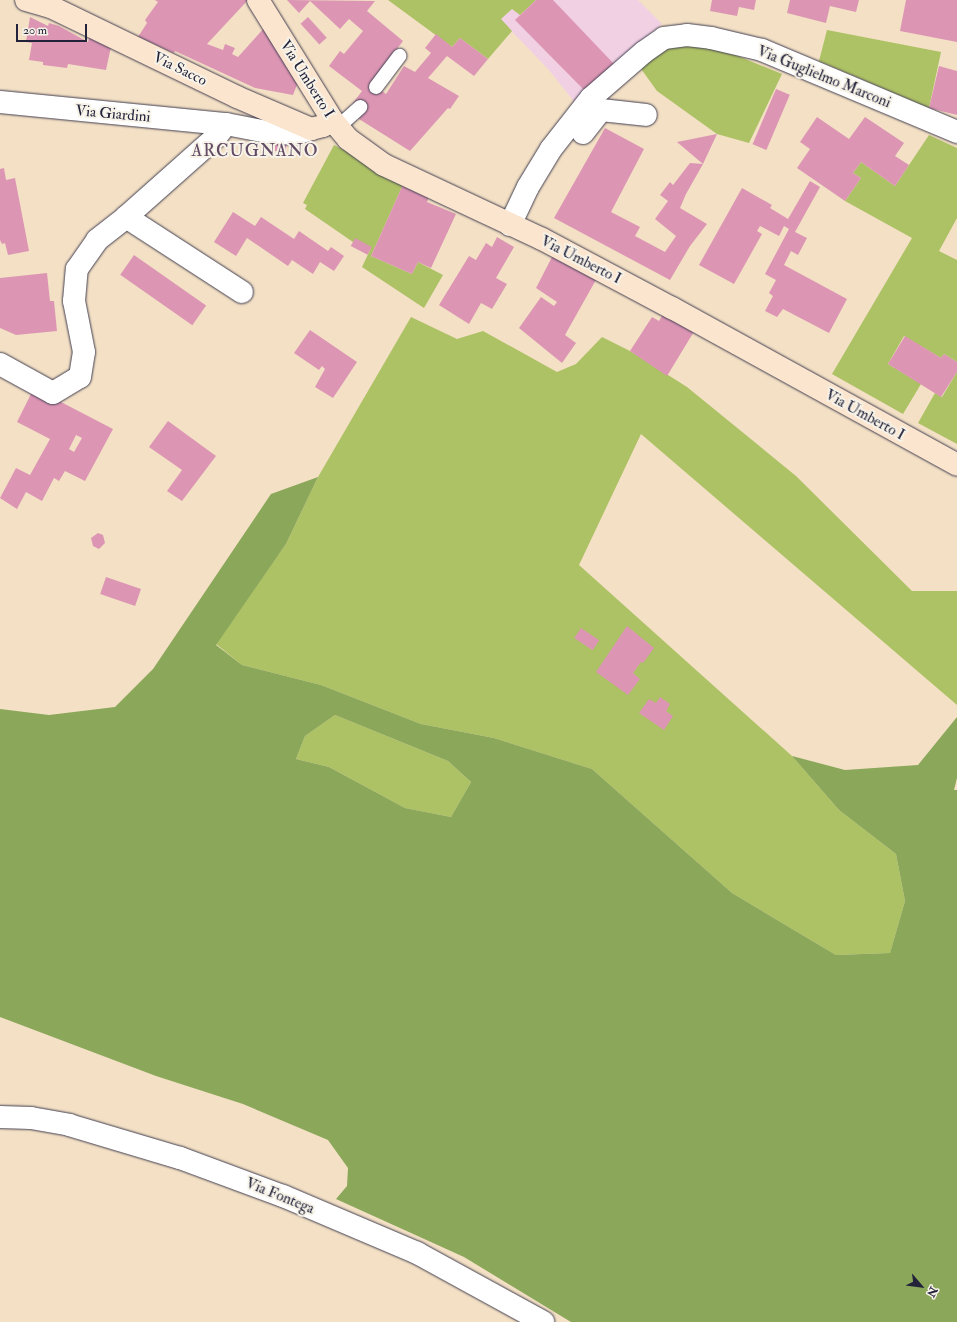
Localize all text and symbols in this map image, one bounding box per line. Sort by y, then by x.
scale bar [18,16,89,42]
text: 20 m [23,23,47,38]
street label: Via Umberto I [276,37,338,121]
street label: Via Guglielmo Marconi [755,42,893,112]
street label: Via Sacco [150,48,210,90]
street label: Via Giardini [75,102,151,126]
district label: ARCUGNANO [191,141,319,161]
street label: Via Umberto I [538,232,624,288]
street label: Via Umberto I [822,386,908,444]
street label: Via Fontega [243,1174,317,1218]
north arrow [901,1266,941,1306]
text: N [924,1284,940,1299]

